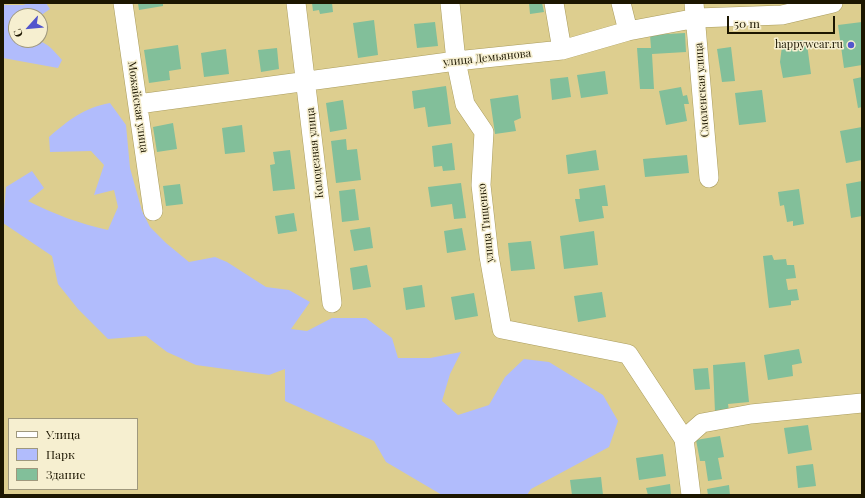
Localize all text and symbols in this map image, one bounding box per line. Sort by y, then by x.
north arrow [8,8,48,48]
scale bar [729,8,837,34]
text: 50 m [734,15,760,31]
text: С [9,26,26,40]
place label: happywear.ru [775,38,843,52]
marker: happywear.ru [846,40,856,50]
street label: Смоленская улица [692,42,712,138]
street label: улица Демьянова [442,47,532,69]
street label: Можайская улица [125,60,151,154]
street label: Колодезная улица [304,107,326,199]
street label: улица Тищенко [475,183,497,263]
legend [8,418,138,490]
text: Улица [46,426,80,442]
text: Парк [46,446,75,462]
text: Здание [46,466,86,482]

